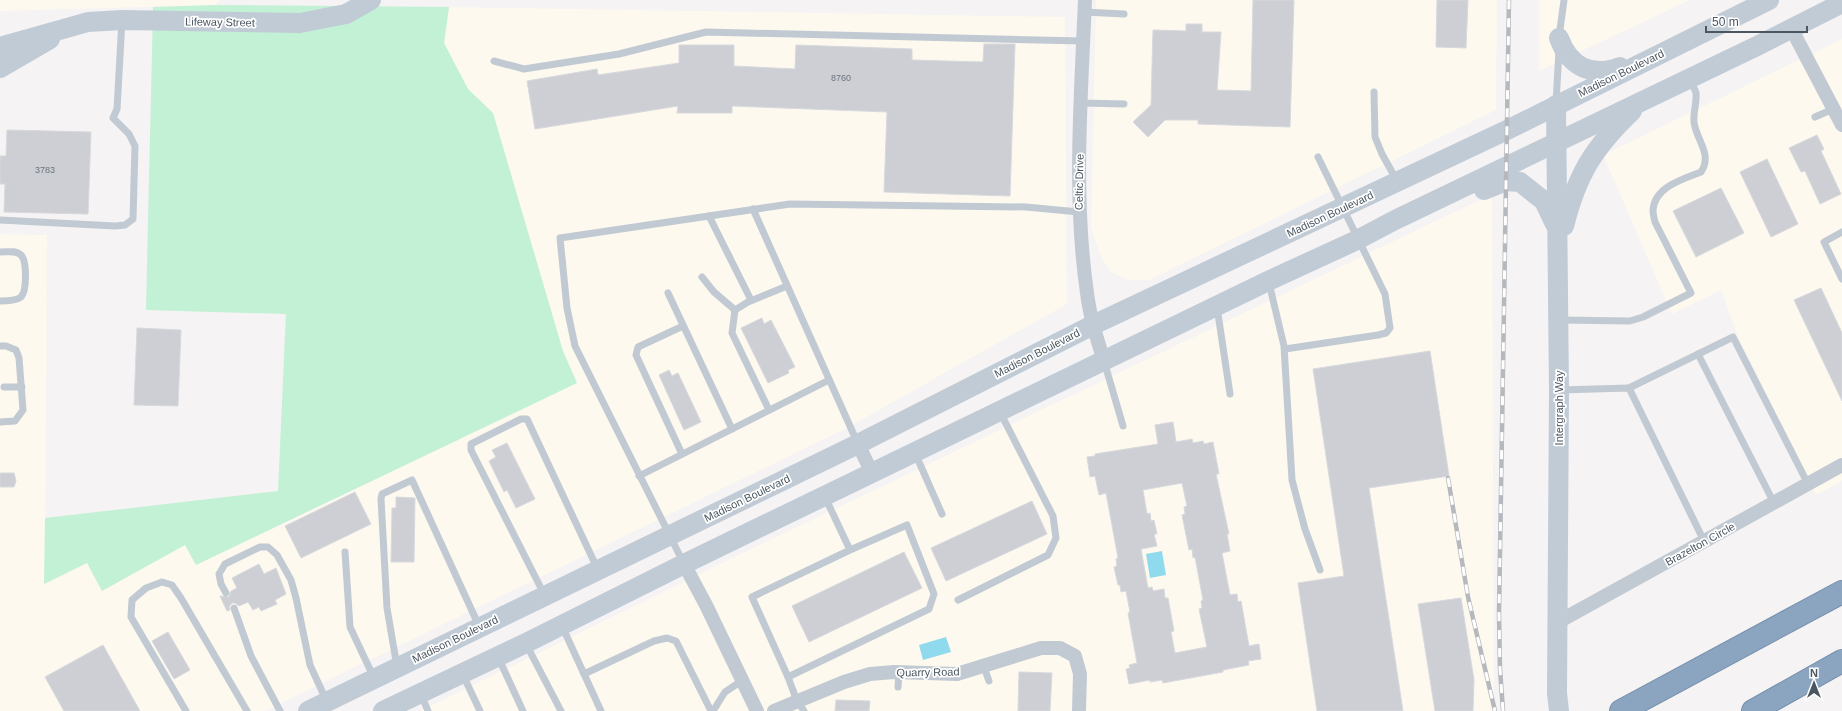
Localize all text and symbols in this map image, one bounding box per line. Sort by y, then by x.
scale bar [1706,8,1807,34]
street label: Lifeway Street [185,15,255,29]
text: 50 m [1712,15,1739,29]
street label: Madison Boulevard [1576,47,1666,99]
house number: 8760 [831,73,851,83]
street label: Celtic Drive [1073,154,1085,210]
house number: 3783 [35,165,55,175]
street label: Madison Boulevard [1285,189,1375,239]
street label: Madison Boulevard [992,326,1082,380]
street label: Intergraph Way [1553,370,1565,445]
street label: Madison Boulevard [702,472,792,524]
street label: Brazelton Circle [1663,520,1737,568]
street label: Madison Boulevard [410,613,500,665]
north arrow [1794,663,1834,703]
street label: Quarry Road [896,665,960,679]
text: N [1810,667,1818,679]

